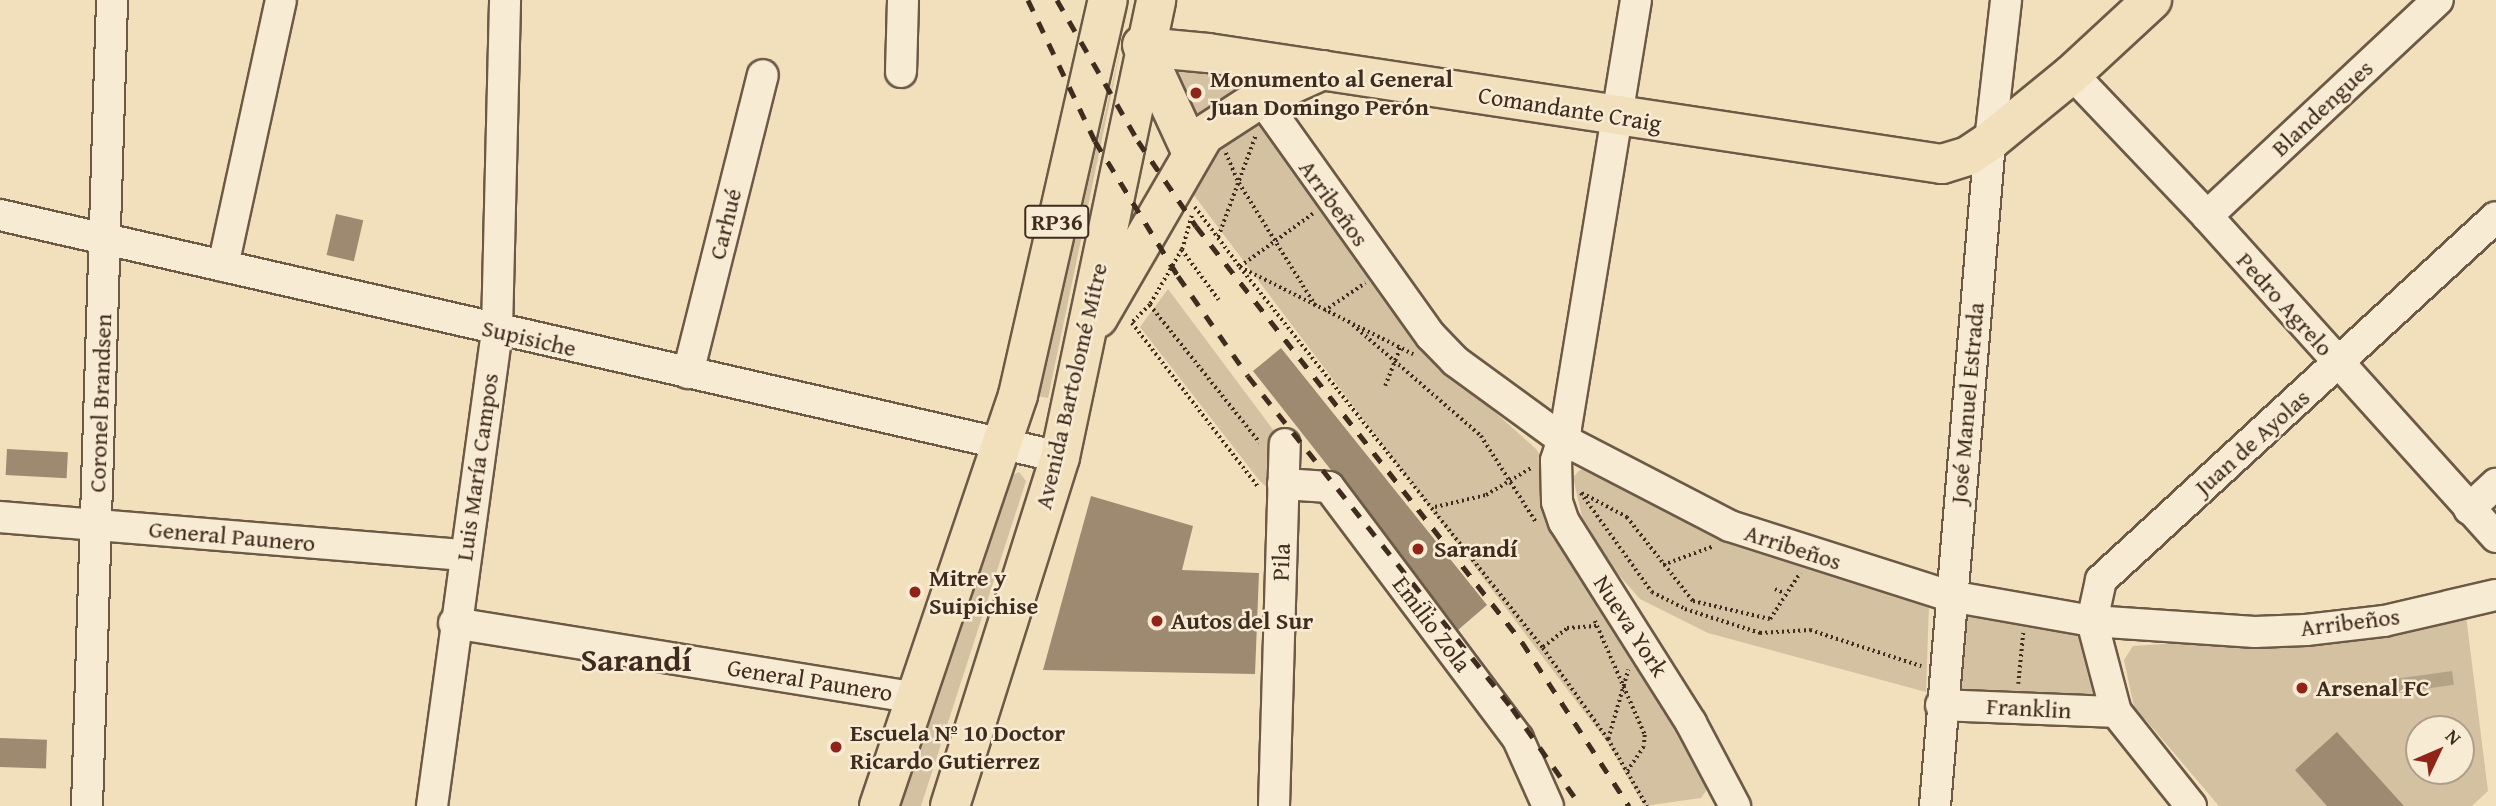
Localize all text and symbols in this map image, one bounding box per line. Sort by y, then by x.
street label: Blandengues [2265,54,2379,162]
place label: Monumento al General Juan Domingo Perón [1210,65,1453,121]
street label: Comandante Craig [1476,80,1664,138]
marker: Monumento al General Juan Domingo Perón [1188,85,1204,101]
street label: Arribeños [1293,154,1375,252]
street label: Carhué [702,186,748,262]
road number: RP36 [1024,202,1090,242]
street label: Pedro Agrelo [2231,246,2339,362]
street label: Avenida Bartolomé Mitre [1029,260,1113,512]
street label: José Manuel Estrada [1944,301,1990,505]
street label: Coronel Brandsen [82,313,118,493]
street label: Supisiche [479,313,579,363]
street label: Luis María Campos [450,371,504,563]
street label: Juan de Ayolas [2189,383,2315,501]
street label: General Paunero [148,514,316,558]
street label: Arribeños [1741,518,1845,576]
place label: Sarandí [1434,535,1517,563]
marker: Sarandí [1408,539,1428,559]
street label: Pila [1266,543,1296,581]
place label: Mitre y Suipichise [929,564,1038,620]
street label: Emilio Zola [1387,570,1477,678]
street label: Nueva York [1588,570,1674,682]
marker: Mitre y Suipichise [907,584,923,600]
street label: Arribeños [2299,602,2401,642]
place label: Autos del Sur [1171,607,1313,635]
marker: Autos del Sur [1149,613,1165,629]
district label: Sarandí [580,641,692,679]
street label: General Paunero [725,653,895,707]
place label: Arsenal FC [2316,674,2430,702]
marker: Arsenal FC [2294,680,2310,696]
street label: Franklin [1986,691,2072,725]
north arrow [2405,715,2475,785]
place label: Escuela Nº 10 Doctor Ricardo Gutierrez [850,719,1065,775]
text: N [2439,723,2468,751]
marker: Escuela Nº 10 Doctor Ricardo Gutierrez [828,739,844,755]

